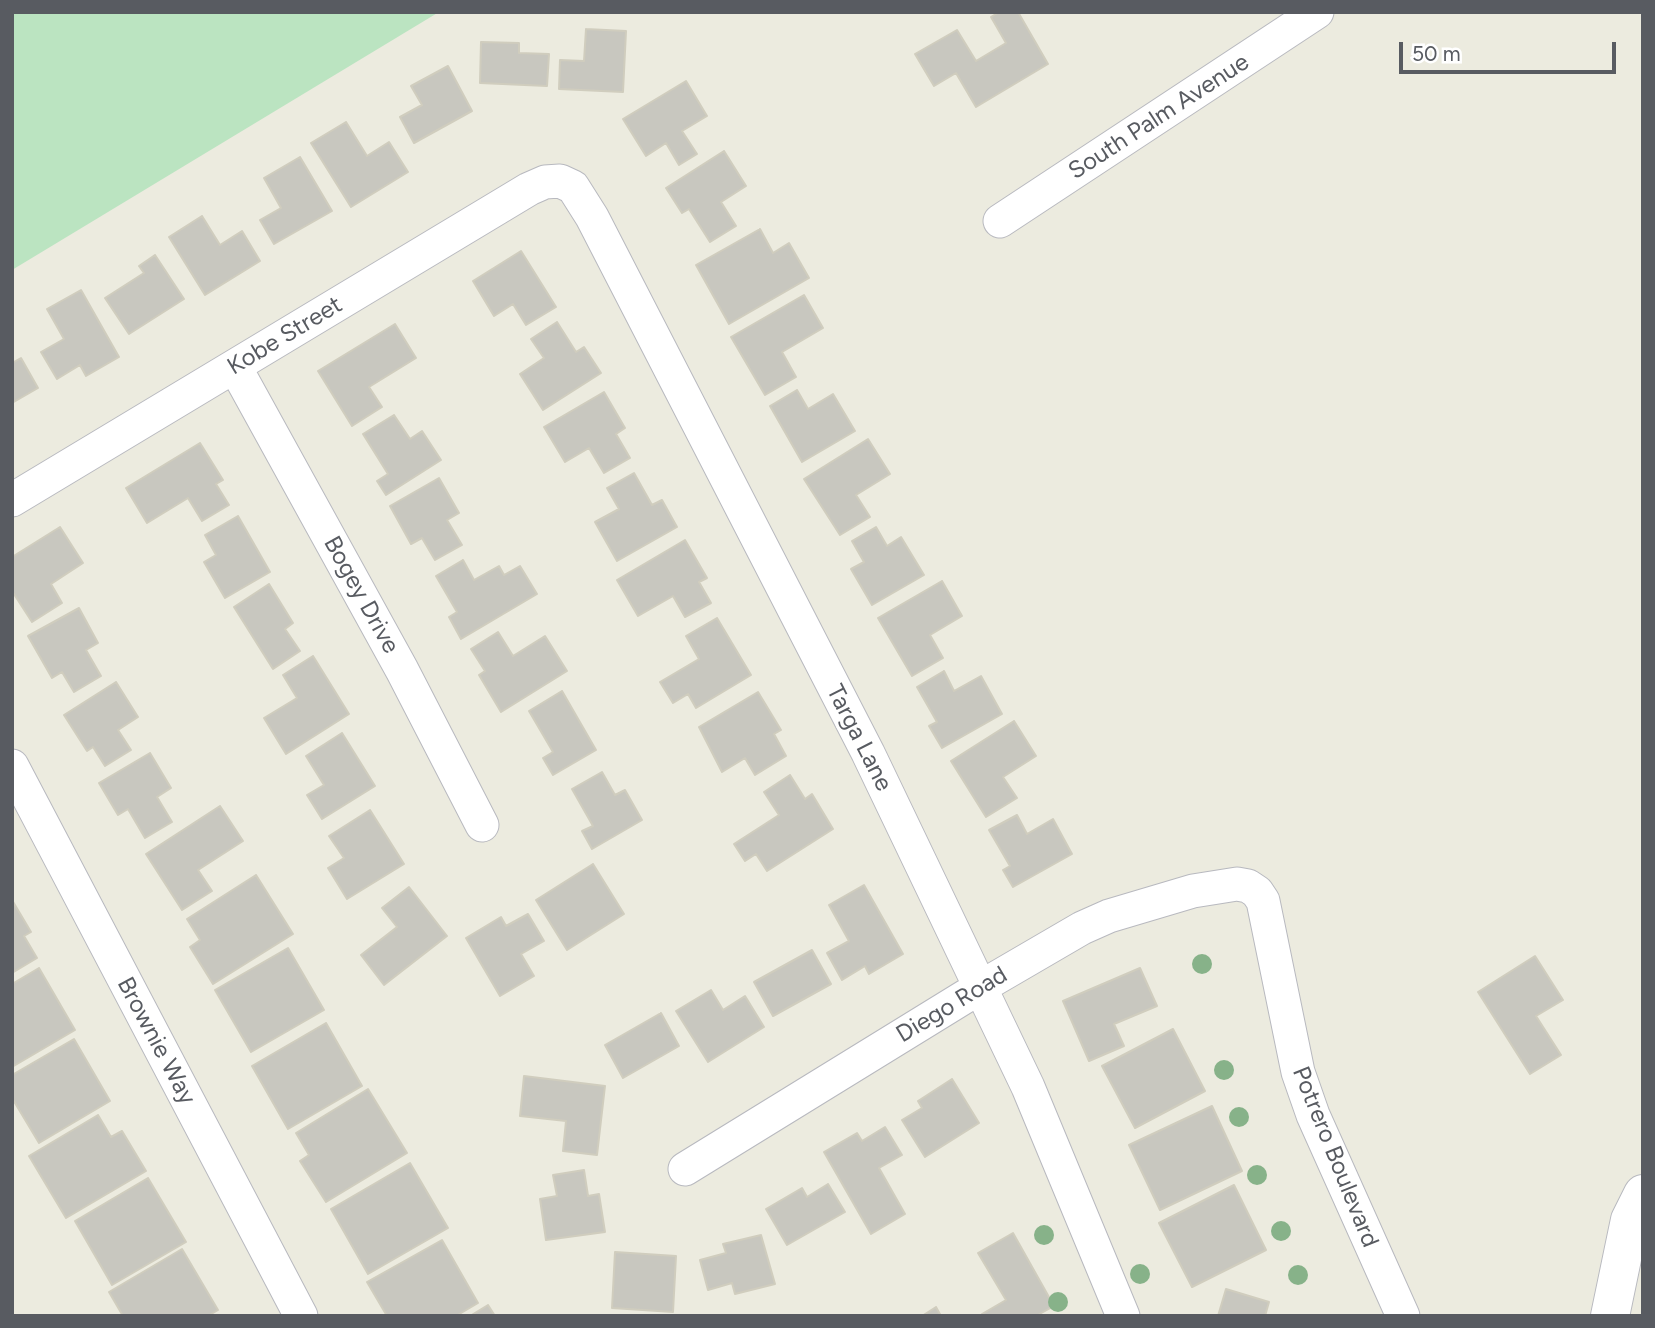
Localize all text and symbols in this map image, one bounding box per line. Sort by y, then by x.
scale bar [1403,28,1620,72]
text: 50 m [1412,41,1461,66]
street label: South Palm Avenue [1063,48,1255,186]
street label: Kobe Street [222,291,348,381]
street label: Bogey Drive [317,531,405,659]
street label: Targa Lane [820,680,898,796]
street label: Diego Road [891,961,1013,1049]
street label: Brownie Way [110,972,202,1110]
street label: Potrero Boulevard [1286,1062,1384,1252]

